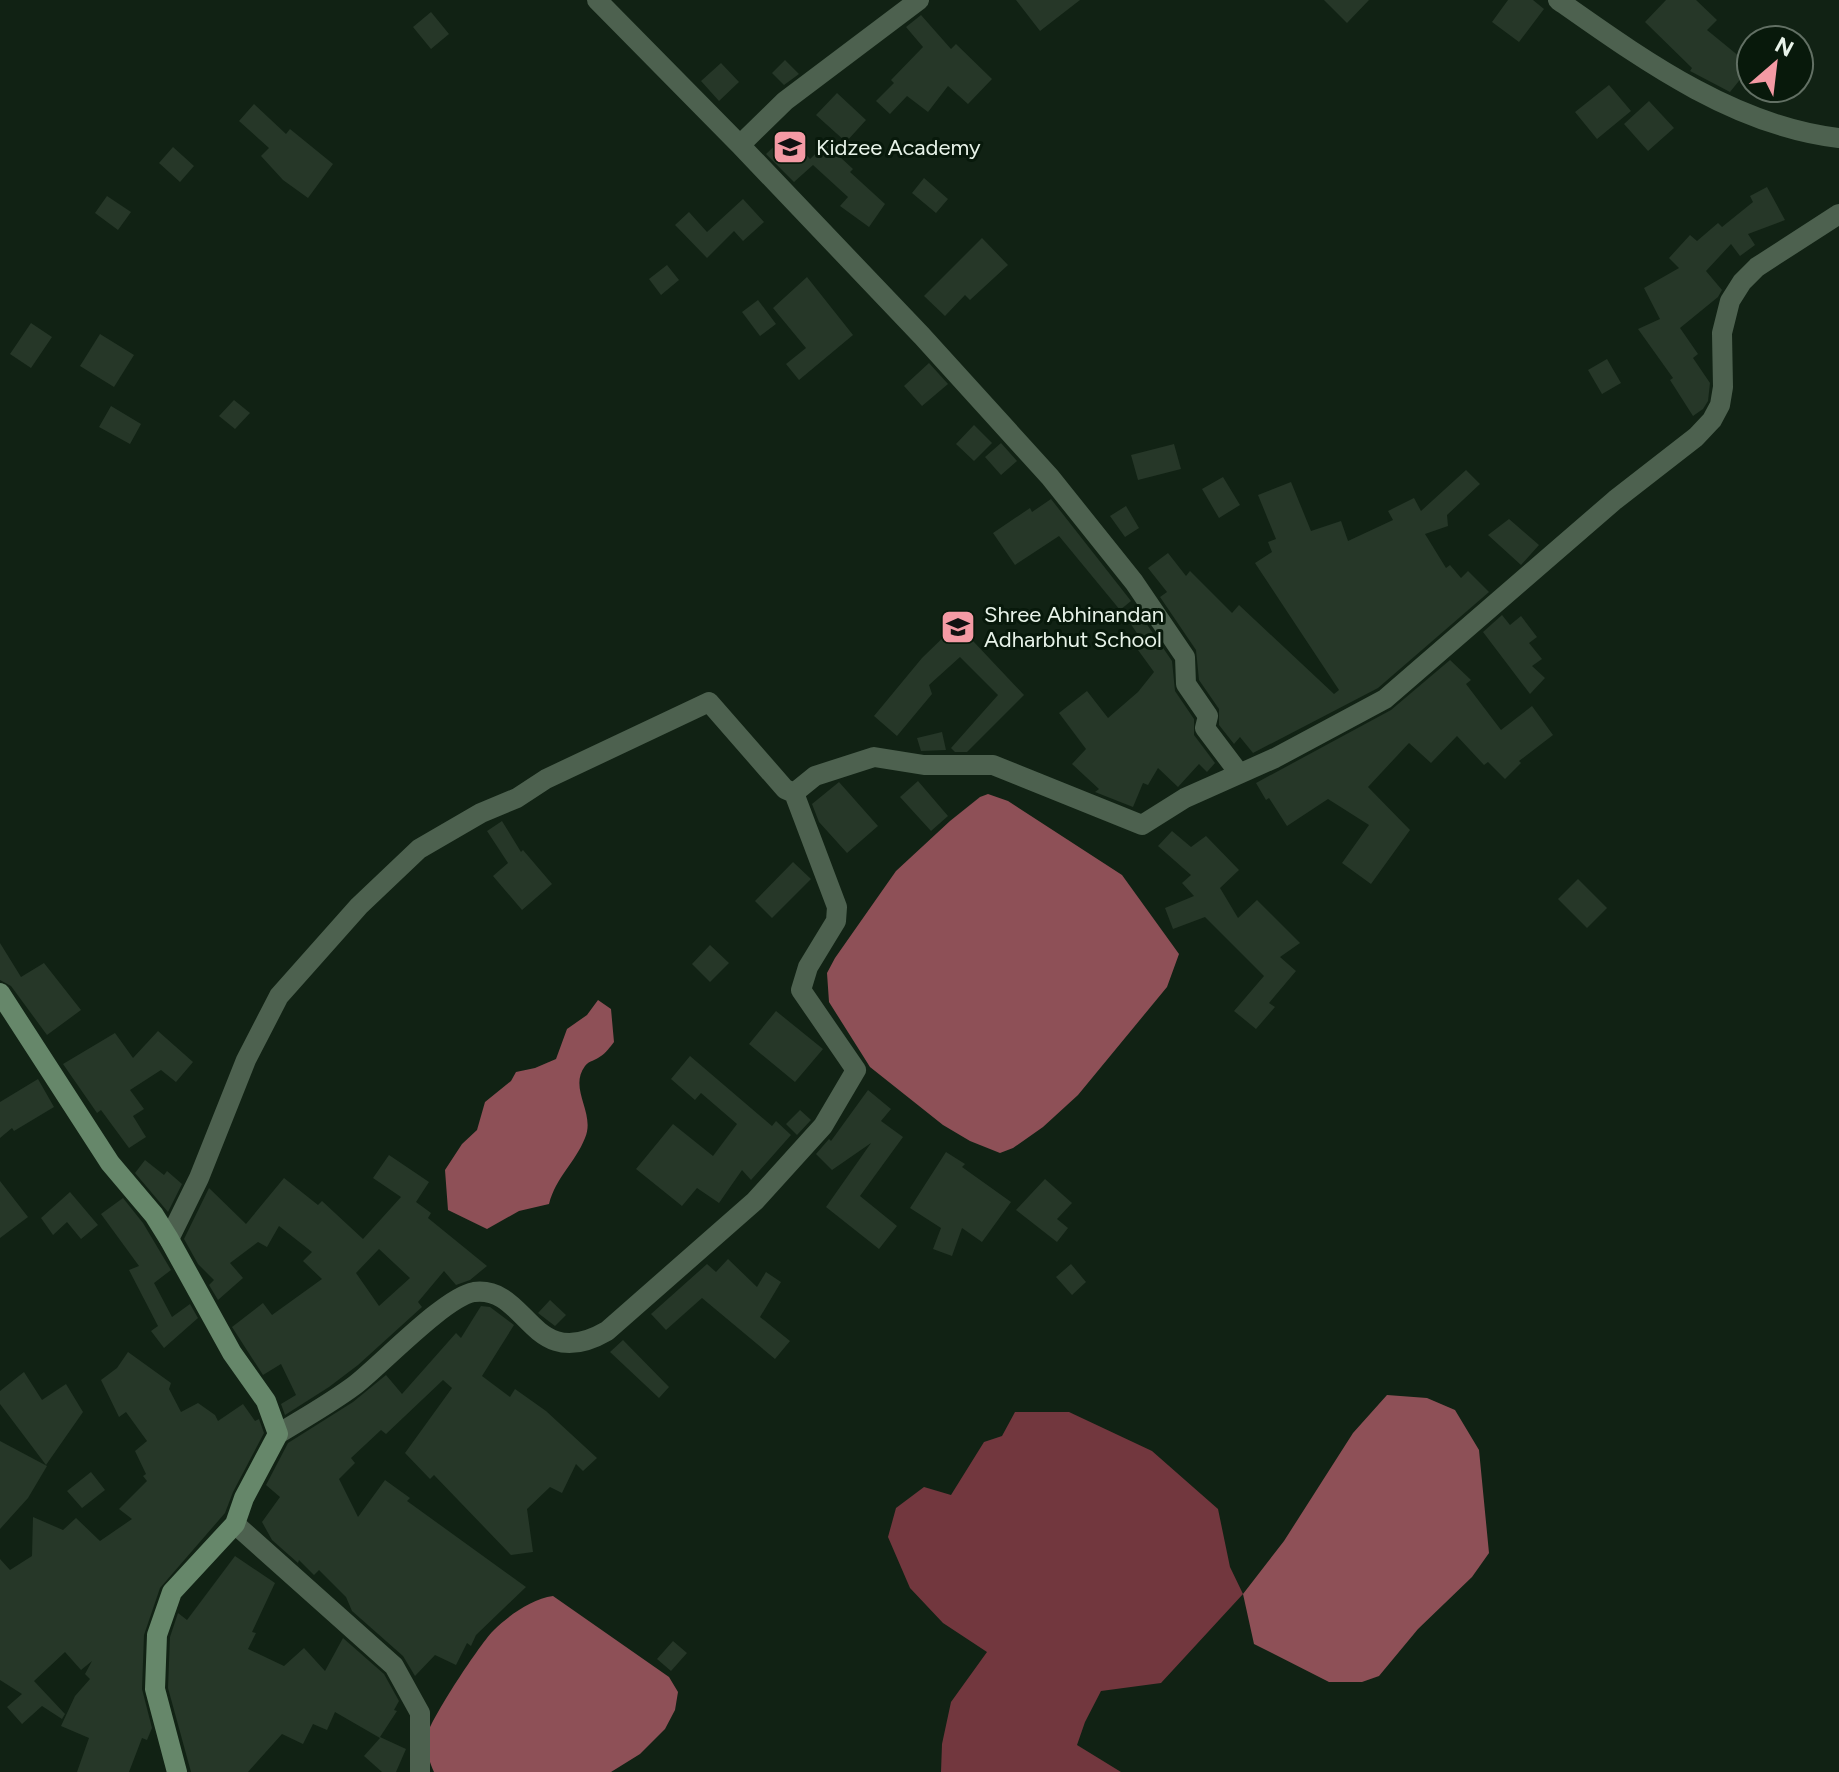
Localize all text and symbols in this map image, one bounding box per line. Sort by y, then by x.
north arrow [1735,24,1815,104]
text: N [1770,31,1798,63]
school or university icon: Kidzee Academy [771,128,809,166]
place label: Kidzee Academy [816,134,981,161]
place label: Shree Abhinandan Adharbhut School [984,601,1164,653]
school or university icon: Shree Abhinandan Adharbhut School [939,608,977,646]

